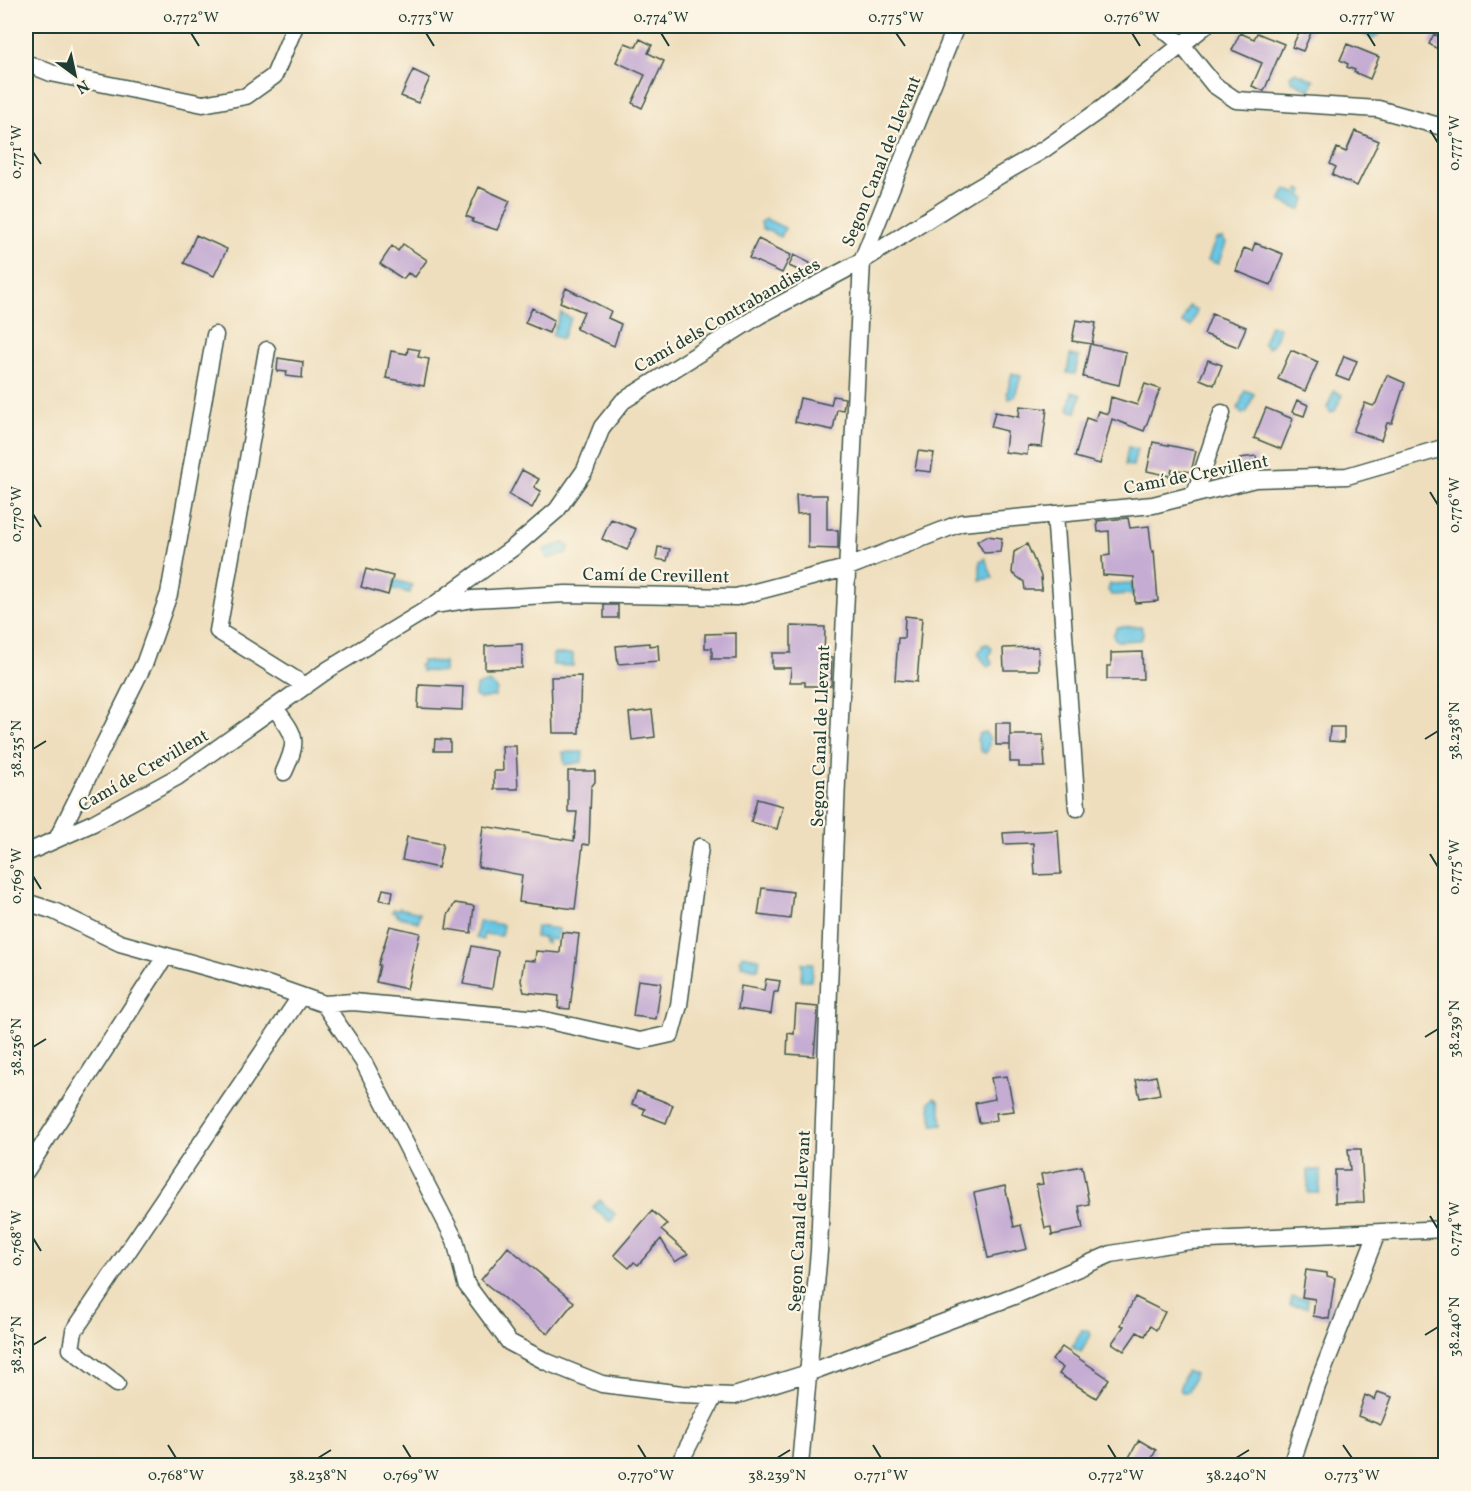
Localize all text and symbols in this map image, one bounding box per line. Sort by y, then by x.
text: 0.772°W [163,8,219,29]
text: 0.773°W [398,8,454,29]
text: 0.774°W [633,8,689,29]
text: 0.775°W [868,8,924,29]
text: 0.776°W [1104,8,1160,29]
text: 0.777°W [1339,8,1395,29]
north arrow [45,45,105,105]
street label: Segon Canal de Llevant [837,72,928,251]
text: N [71,74,93,98]
text: 0.777°W [1445,115,1466,171]
text: 0.771°W [7,125,28,179]
street label: Camí dels Contrabandistes [630,253,825,380]
street label: Camí de Crevillent [1122,449,1271,502]
text: 0.776°W [1445,477,1466,533]
text: 0.770°W [7,486,28,542]
street label: Camí de Crevillent [582,563,730,590]
street label: Segon Canal de Llevant [806,644,837,828]
text: 38.238°N [1445,702,1466,760]
text: 38.235°N [7,720,28,778]
street label: Camí de Crevillent [74,724,214,819]
text: 0.775°W [1445,839,1466,895]
text: 0.769°W [7,848,28,904]
text: 38.239°N [1445,1000,1466,1058]
text: 38.236°N [7,1018,28,1076]
street label: Segon Canal de Llevant [783,1129,818,1313]
text: 0.774°W [1445,1201,1466,1257]
text: 0.768°W [7,1210,28,1266]
text: 38.240°N [1445,1297,1466,1357]
text: 38.237°N [7,1316,28,1374]
text: 0.768°W [148,1466,204,1487]
text: 38.238°N [289,1466,347,1487]
text: 0.769°W [383,1466,439,1487]
text: 0.770°W [618,1466,674,1487]
text: 38.239°N [748,1466,806,1487]
text: 0.771°W [854,1466,908,1487]
text: 0.772°W [1088,1466,1144,1487]
text: 38.240°N [1206,1466,1266,1487]
text: 0.773°W [1324,1466,1380,1487]

